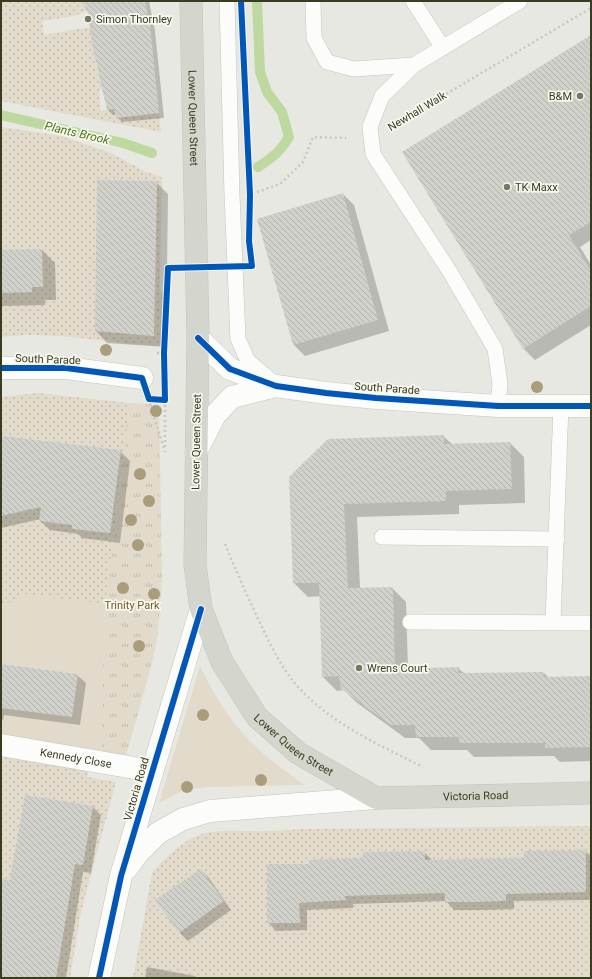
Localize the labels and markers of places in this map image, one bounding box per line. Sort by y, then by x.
place label: Simon Thornley [96,13,173,26]
marker: Simon Thornley [83,14,93,24]
place label: B&M [549,90,572,103]
marker: B&M [575,91,585,101]
place label: TK Maxx [515,181,558,194]
marker: TK Maxx [502,182,512,192]
place label: Wrens Court [367,662,428,675]
marker: Wrens Court [354,663,364,673]

